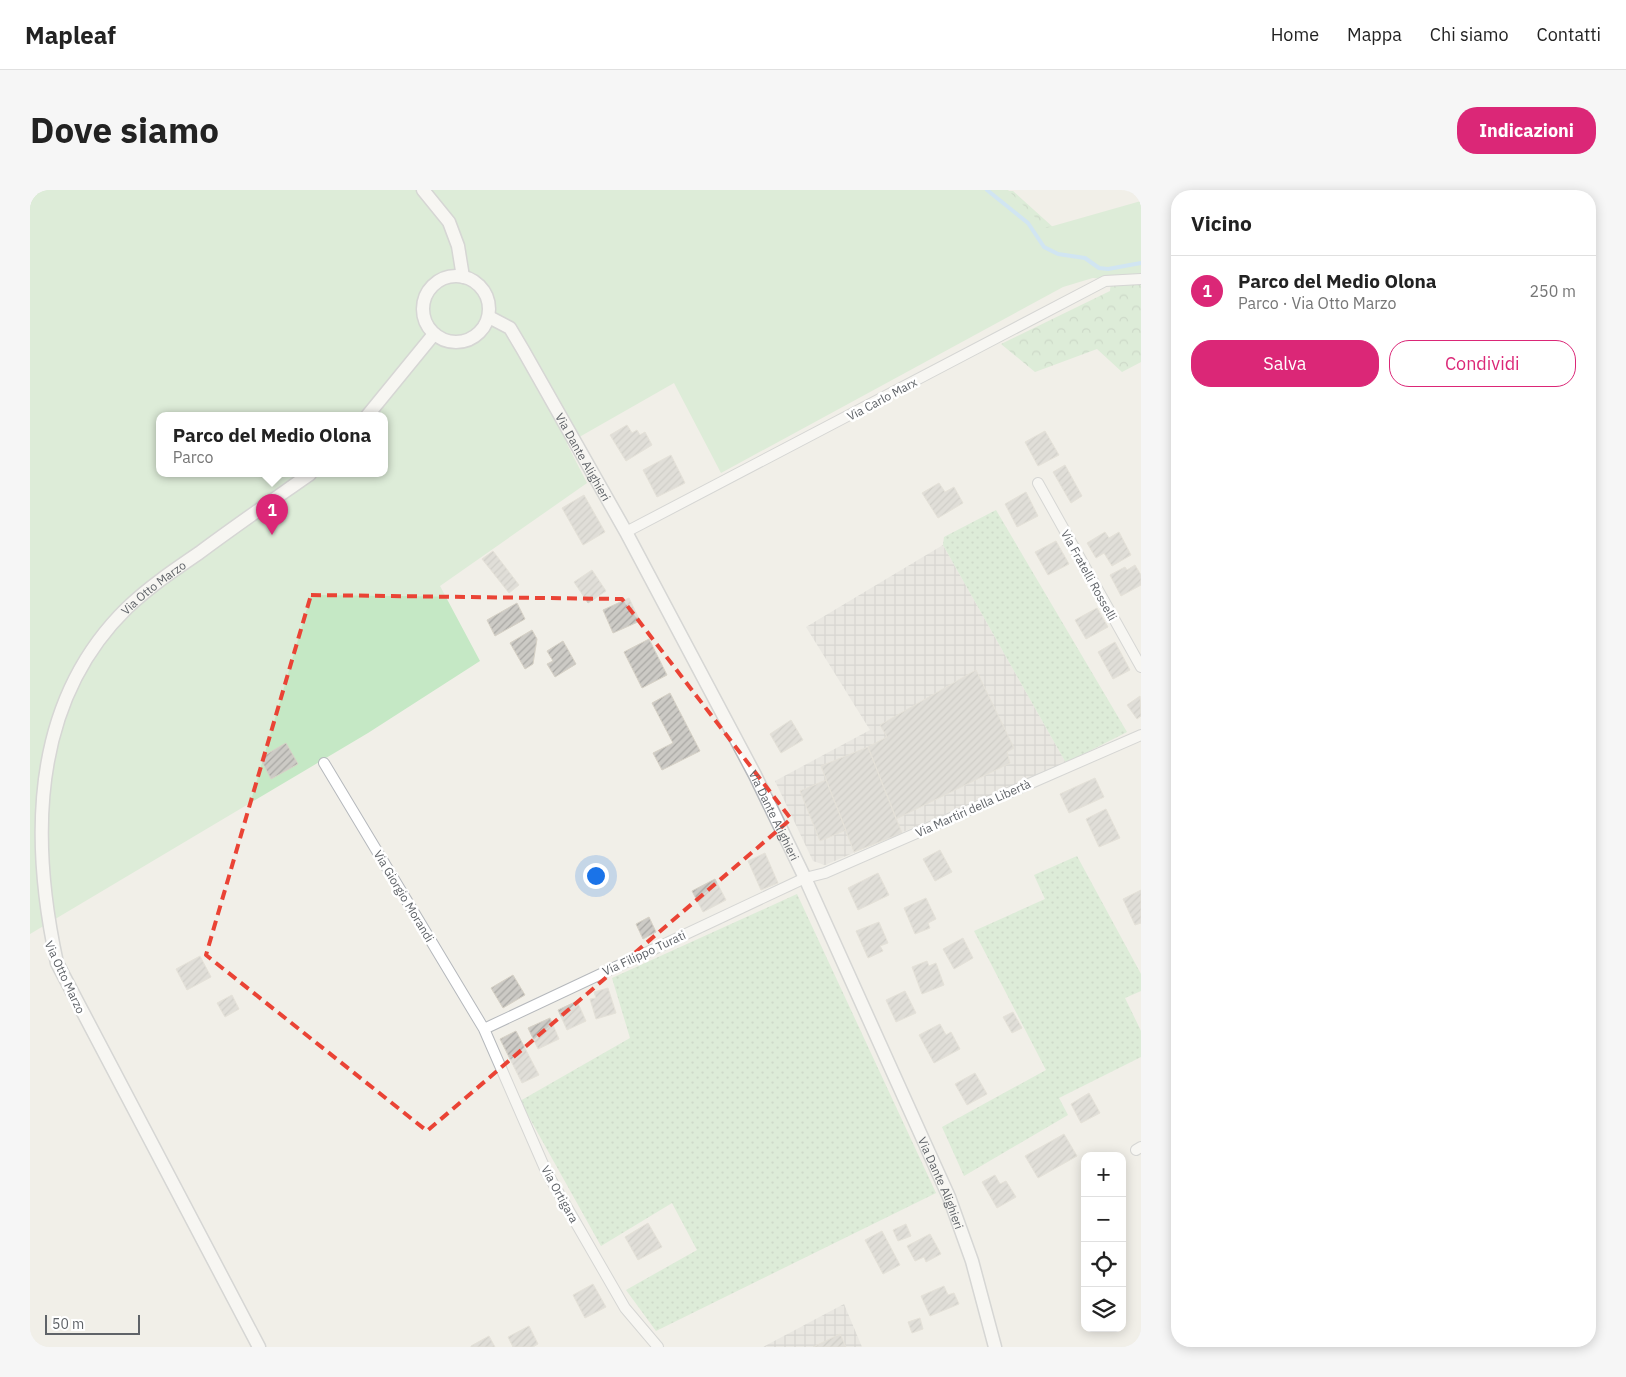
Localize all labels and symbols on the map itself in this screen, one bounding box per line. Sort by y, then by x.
street label: Via Carlo Marx [844,374,920,424]
street label: Via Dante Alighieri [553,410,614,503]
pin: 1 [256,494,288,535]
street label: Via Fratelli Rosselli [1058,527,1120,623]
street label: Via Otto Marzo [118,557,189,617]
street label: Via Dante Alighieri [746,767,803,863]
street label: Via Martiri della Libertà [913,776,1033,840]
street label: Via Giorgio Morandi [371,847,437,945]
your location [583,863,609,889]
street label: Via Filippo Turati [600,927,688,979]
street label: Via Otto Marzo [42,938,89,1016]
street label: Via Dante Alighieri [915,1134,967,1231]
street label: Via Ortigara [538,1163,582,1226]
scale bar [45,1312,140,1335]

